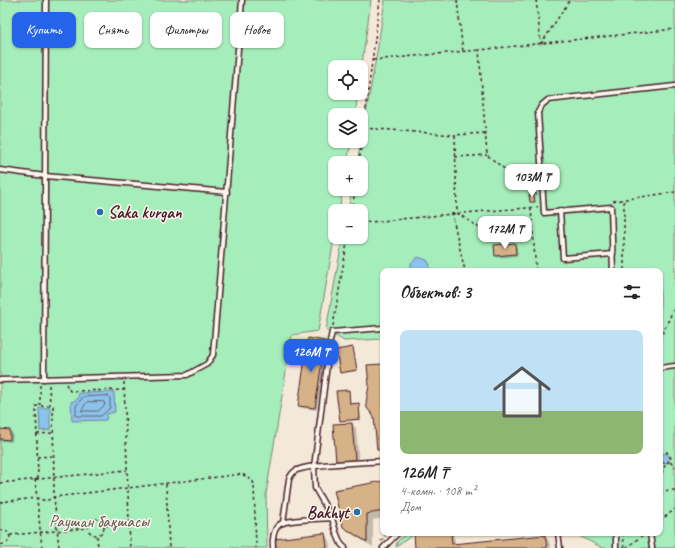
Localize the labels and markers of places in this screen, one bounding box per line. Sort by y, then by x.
pin: 103M ₸ [499,164,565,198]
place label: Saka kurgan [108,202,183,223]
marker: Saka kurgan [95,207,105,217]
pin: 172M ₸ [472,216,538,250]
pin: 126M ₸ [278,339,344,373]
place label: Bakhyt [307,502,351,523]
marker: Bakhyt [352,507,362,517]

